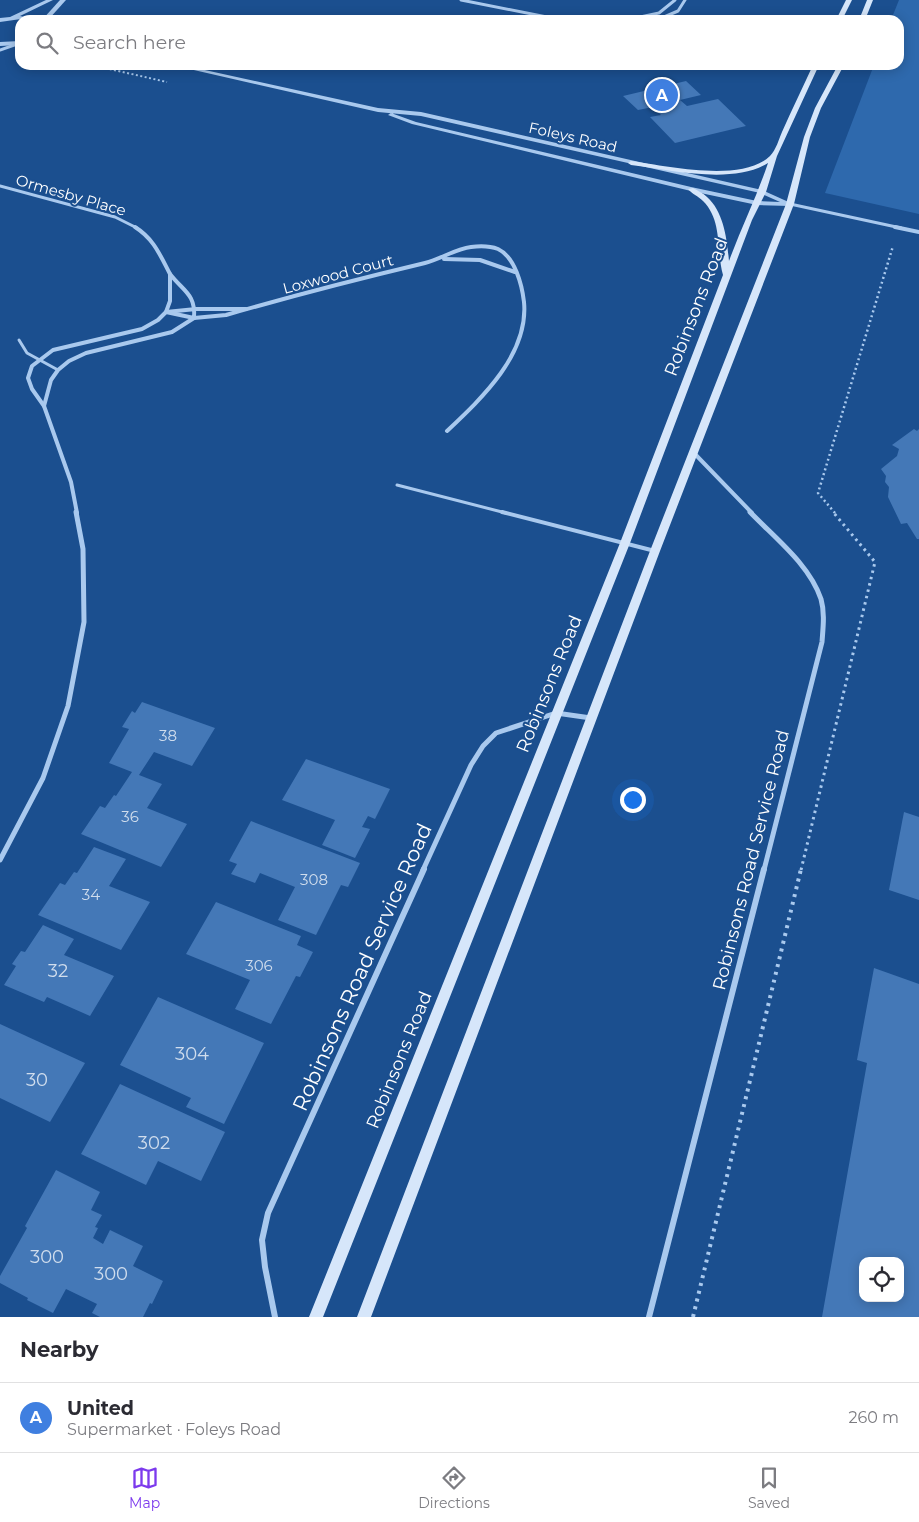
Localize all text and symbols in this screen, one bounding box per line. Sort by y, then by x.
search box [15,15,904,70]
icon: search [33,29,61,57]
text: Search here [73,31,186,54]
pin: A [646,76,678,114]
street label: Foleys Road [527,118,619,156]
street label: Ormesby Place [14,170,128,220]
street label: Robinsons Road [660,235,732,379]
street label: Loxwood Court [281,250,395,298]
street label: Robinsons Road [511,612,587,756]
house number: 38 [159,726,177,745]
street label: Robinsons Road Service Road [708,727,794,993]
your location [620,787,646,813]
house number: 36 [121,807,139,826]
street label: Robinsons Road Service Road [287,819,437,1115]
house number: 308 [300,870,328,889]
house number: 34 [82,885,100,904]
house number: 306 [245,956,273,975]
house number: 32 [48,960,68,982]
street label: Robinsons Road [362,988,436,1132]
house number: 304 [175,1043,209,1065]
house number: 30 [26,1069,48,1091]
house number: 302 [138,1132,170,1154]
house number: 300 [30,1246,64,1268]
map controls [859,1257,904,1302]
button: locate [859,1257,904,1302]
house number: 300 [94,1263,128,1285]
text: Nearby [20,1337,99,1362]
text: United [67,1397,134,1420]
text: A [30,1408,42,1427]
text: 260 m [848,1408,899,1427]
text: Supermarket · Foleys Road [67,1420,281,1439]
tab: Map [129,1464,160,1512]
tab: Directions [418,1464,490,1512]
tab: Saved [748,1464,790,1512]

